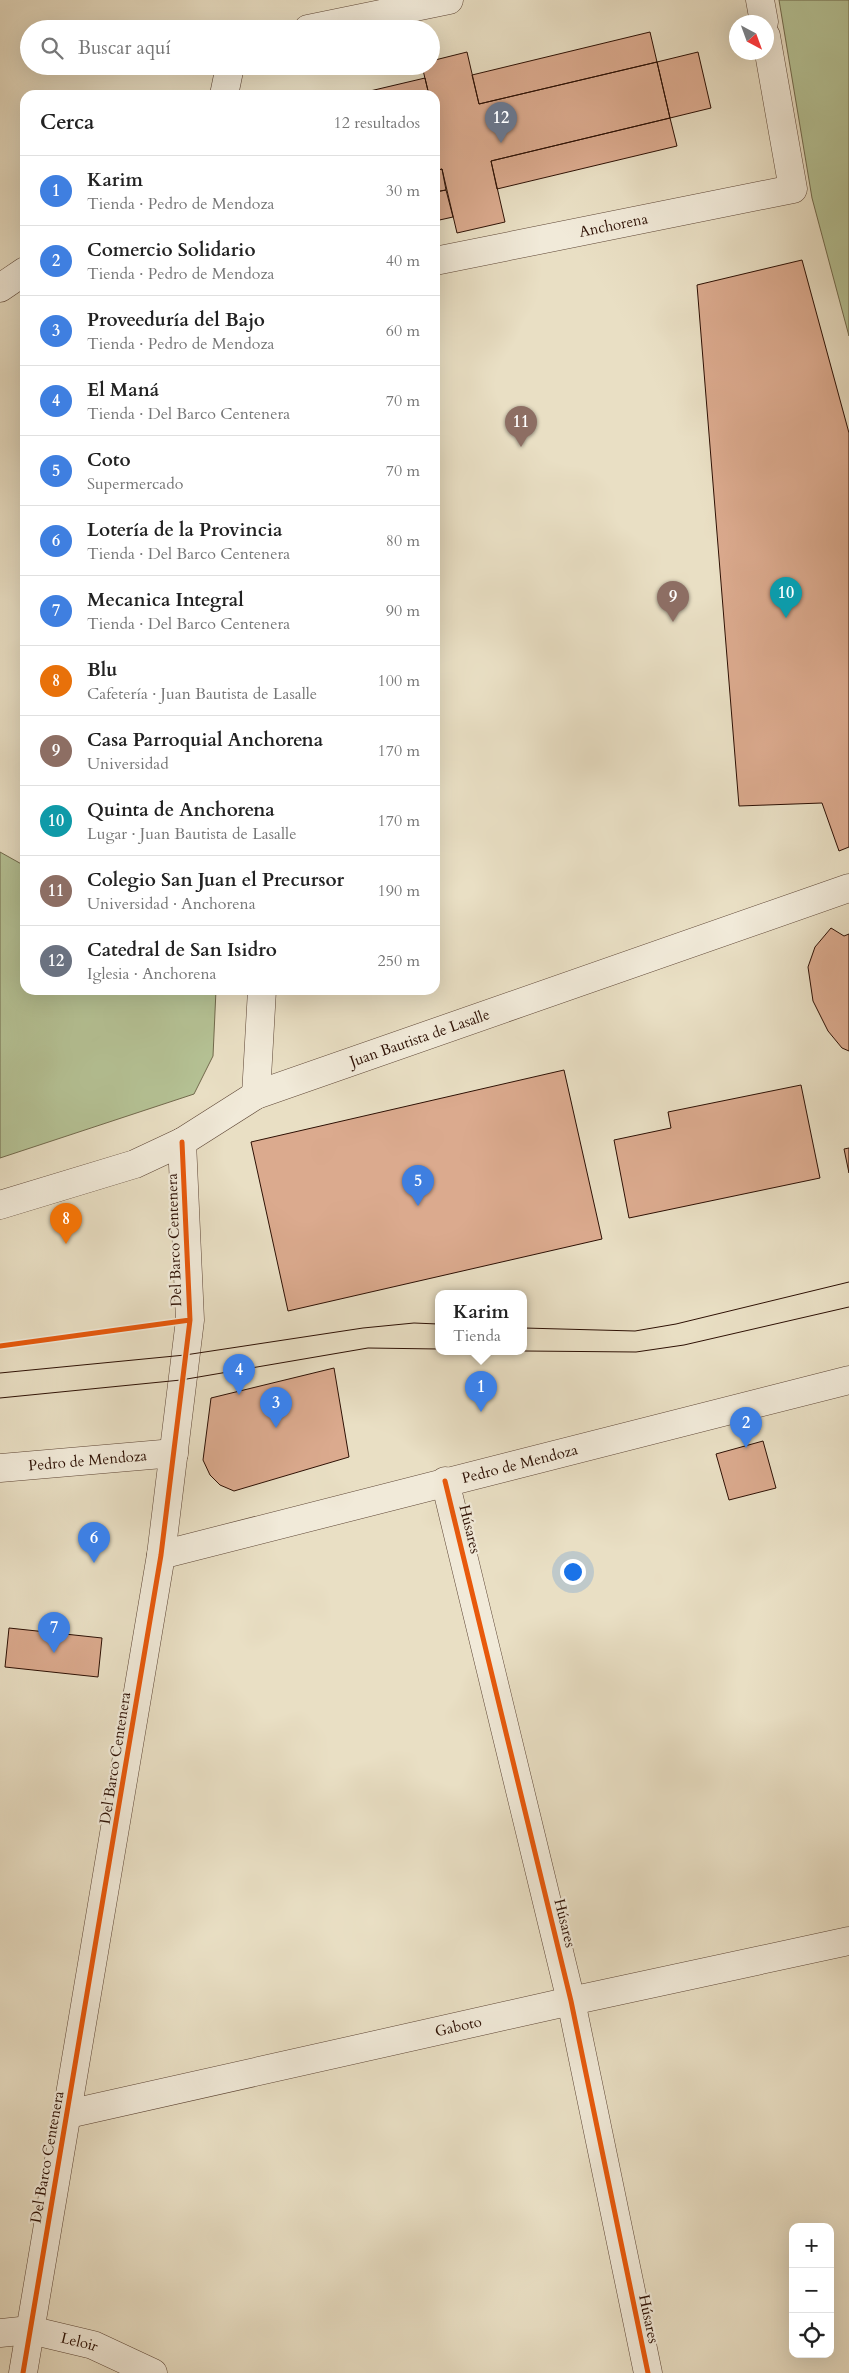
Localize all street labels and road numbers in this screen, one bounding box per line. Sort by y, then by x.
street label: Anchorena [577,208,650,242]
street label: Juan Bautista de Lasalle [345,1004,492,1072]
street label: Del Barco Centenera [162,1172,186,1307]
street label: Pedro de Mendoza [460,1439,580,1488]
street label: Pedro de Mendoza [28,1445,148,1476]
street label: Húsares [454,1503,486,1555]
street label: Del Barco Centenera [95,1690,135,1826]
street label: Húsares [549,1897,581,1949]
street label: Gaboto [433,2011,484,2041]
street label: Del Barco Centenera [26,2089,69,2225]
street label: Húsares [634,2293,664,2345]
street label: Leloir [59,2328,102,2356]

